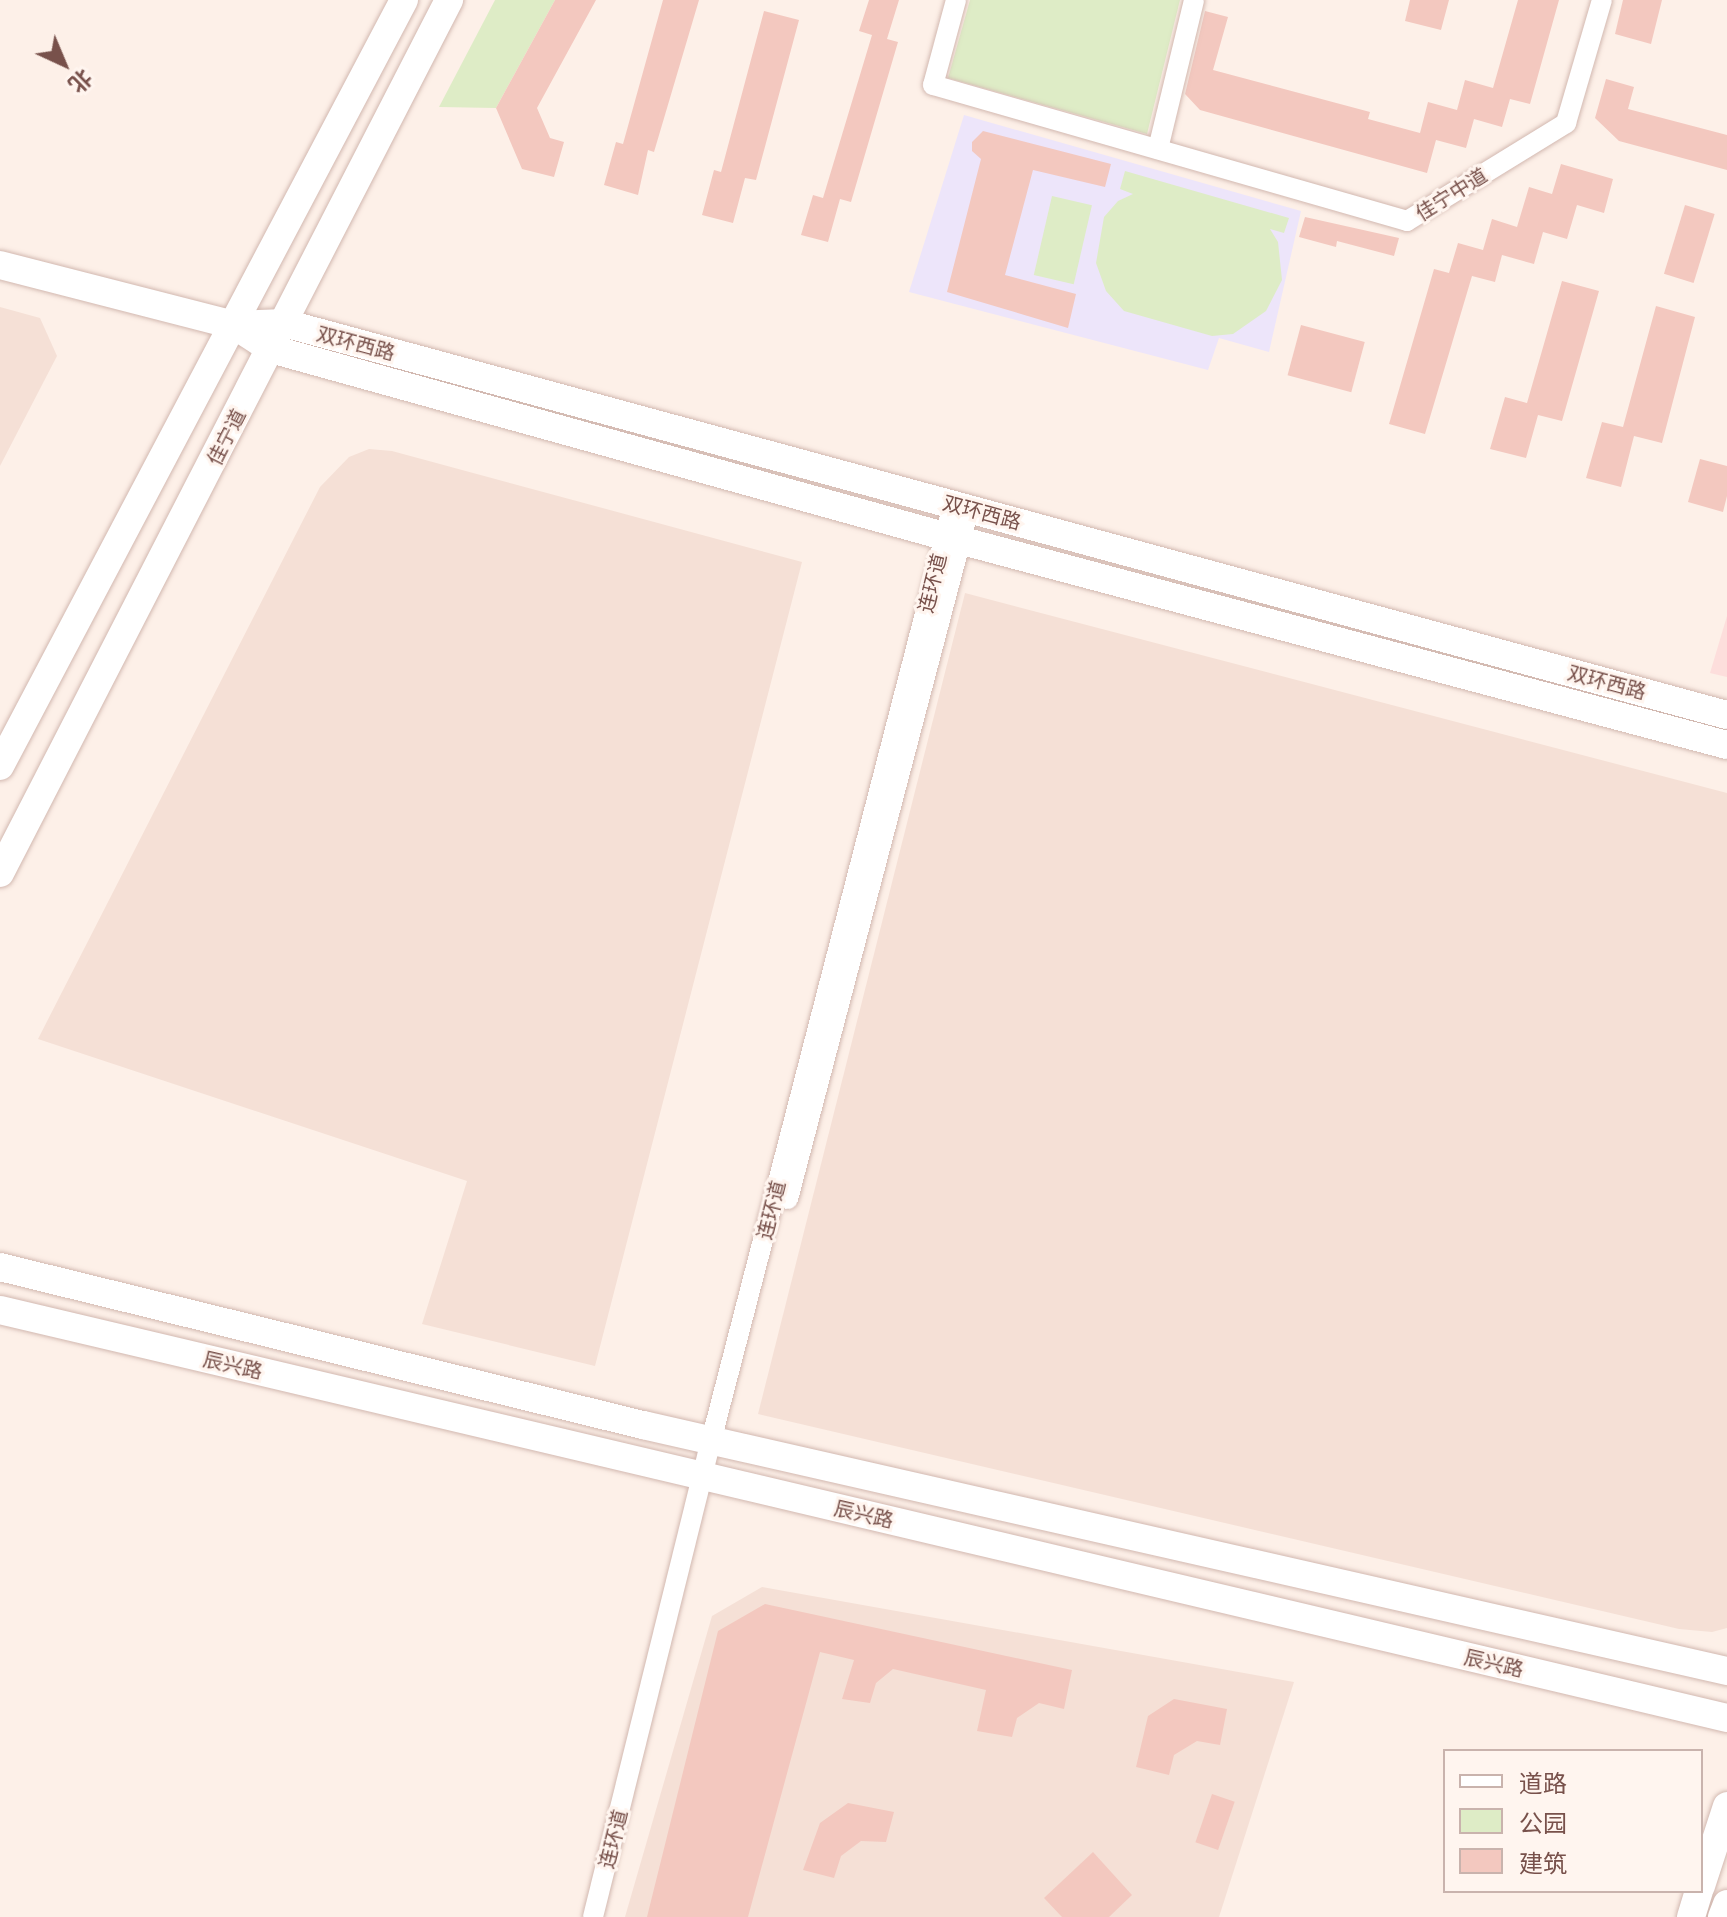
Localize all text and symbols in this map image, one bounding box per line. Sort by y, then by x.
north arrow [24,24,104,104]
text: 北 [63,64,98,99]
street label: 佳宁中道 [1411,163,1491,225]
street label: 双环西路 [314,321,398,365]
street label: 佳宁道 [202,405,250,469]
street label: 双环西路 [940,490,1024,534]
street label: 连环道 [913,551,951,615]
street label: 双环西路 [1565,660,1649,704]
street label: 连环道 [752,1178,790,1242]
street label: 辰兴路 [201,1347,265,1383]
street label: 辰兴路 [832,1496,896,1532]
street label: 辰兴路 [1462,1645,1526,1681]
legend [1443,1749,1703,1893]
text: 道路 [1519,1768,1567,1798]
street label: 连环道 [594,1807,632,1871]
text: 公园 [1519,1808,1567,1838]
text: 建筑 [1519,1848,1567,1878]

